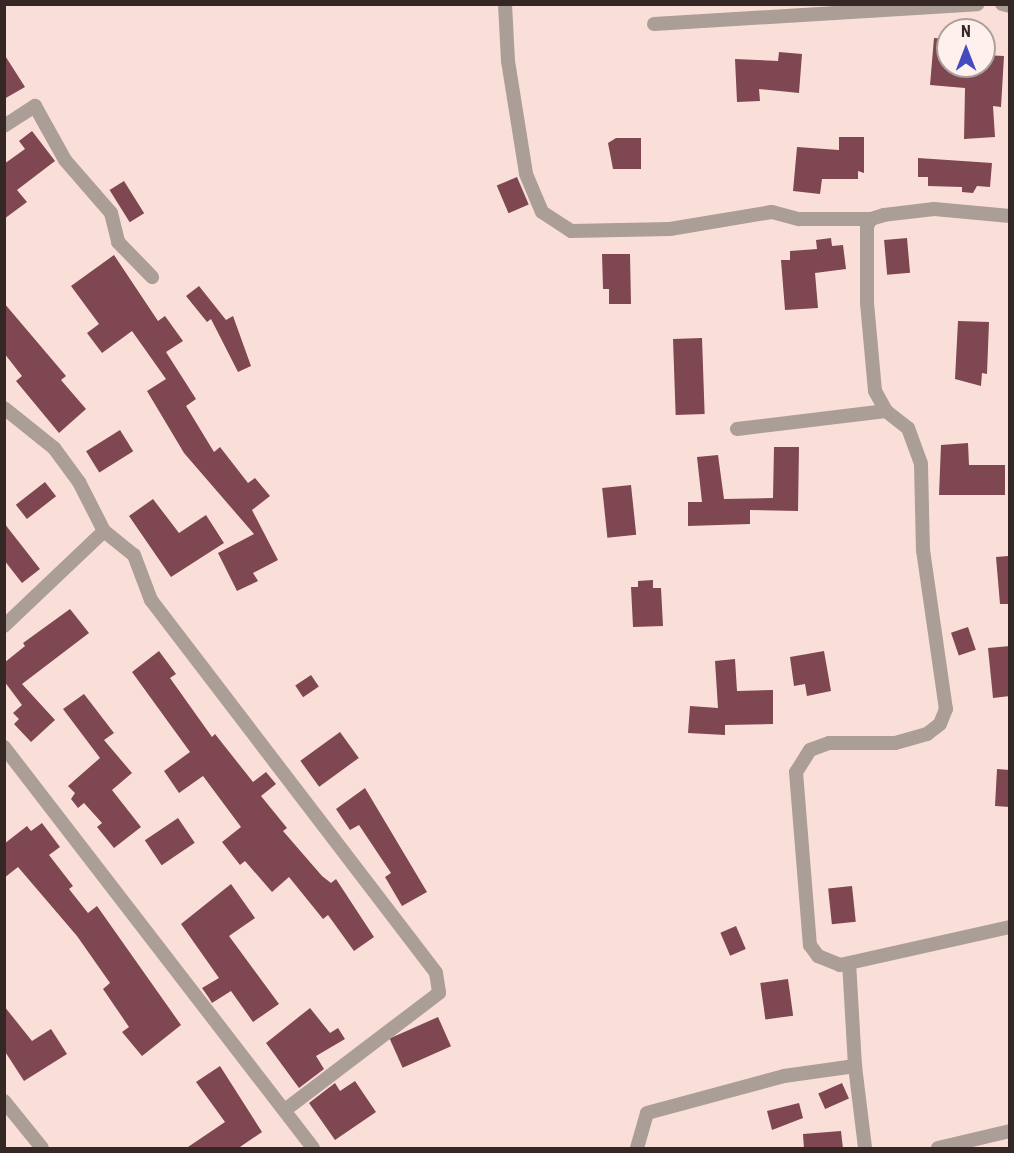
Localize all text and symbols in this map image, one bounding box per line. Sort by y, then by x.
north arrow [936,18,996,78]
text: N [961,22,971,41]

